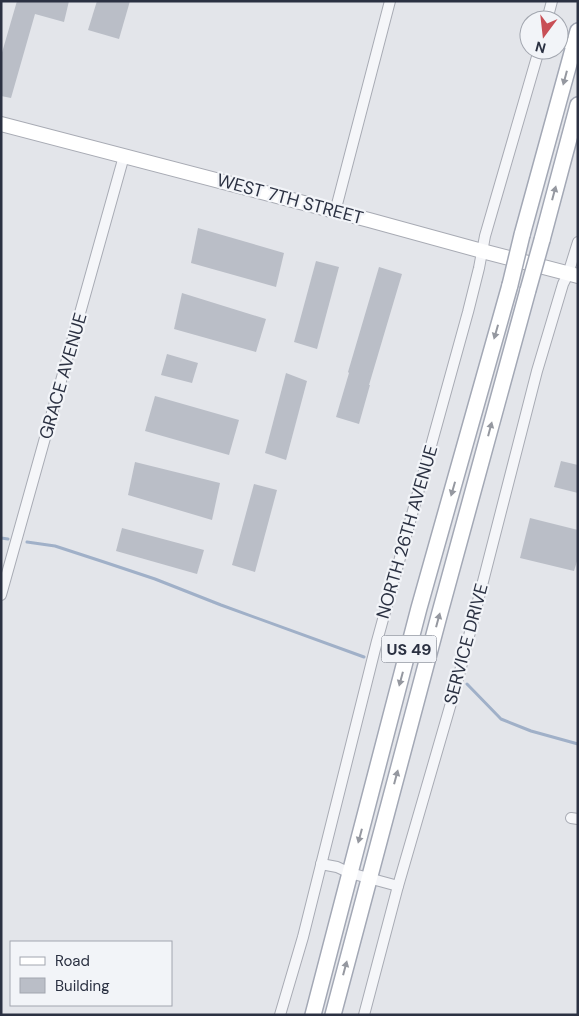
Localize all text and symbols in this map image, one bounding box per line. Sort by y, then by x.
north arrow [519,10,569,60]
text: N [533,38,548,58]
one-way arrow [561,71,569,86]
street label: WEST 7TH STREET [214,168,366,230]
one-way arrow [551,186,559,201]
street label: GRACE AVENUE [34,310,92,442]
one-way arrow [492,325,500,340]
one-way arrow [487,422,495,437]
street label: NORTH 26TH AVENUE [371,443,443,621]
one-way arrow [448,481,456,496]
street label: SERVICE DRIVE [438,581,494,707]
one-way arrow [434,612,442,627]
road number: US 49 [382,636,436,662]
one-way arrow [397,672,405,687]
one-way arrow [392,769,400,784]
one-way arrow [356,829,364,844]
legend [10,941,172,1006]
text: Road [55,951,90,971]
one-way arrow [342,960,350,975]
text: Building [55,976,110,996]

